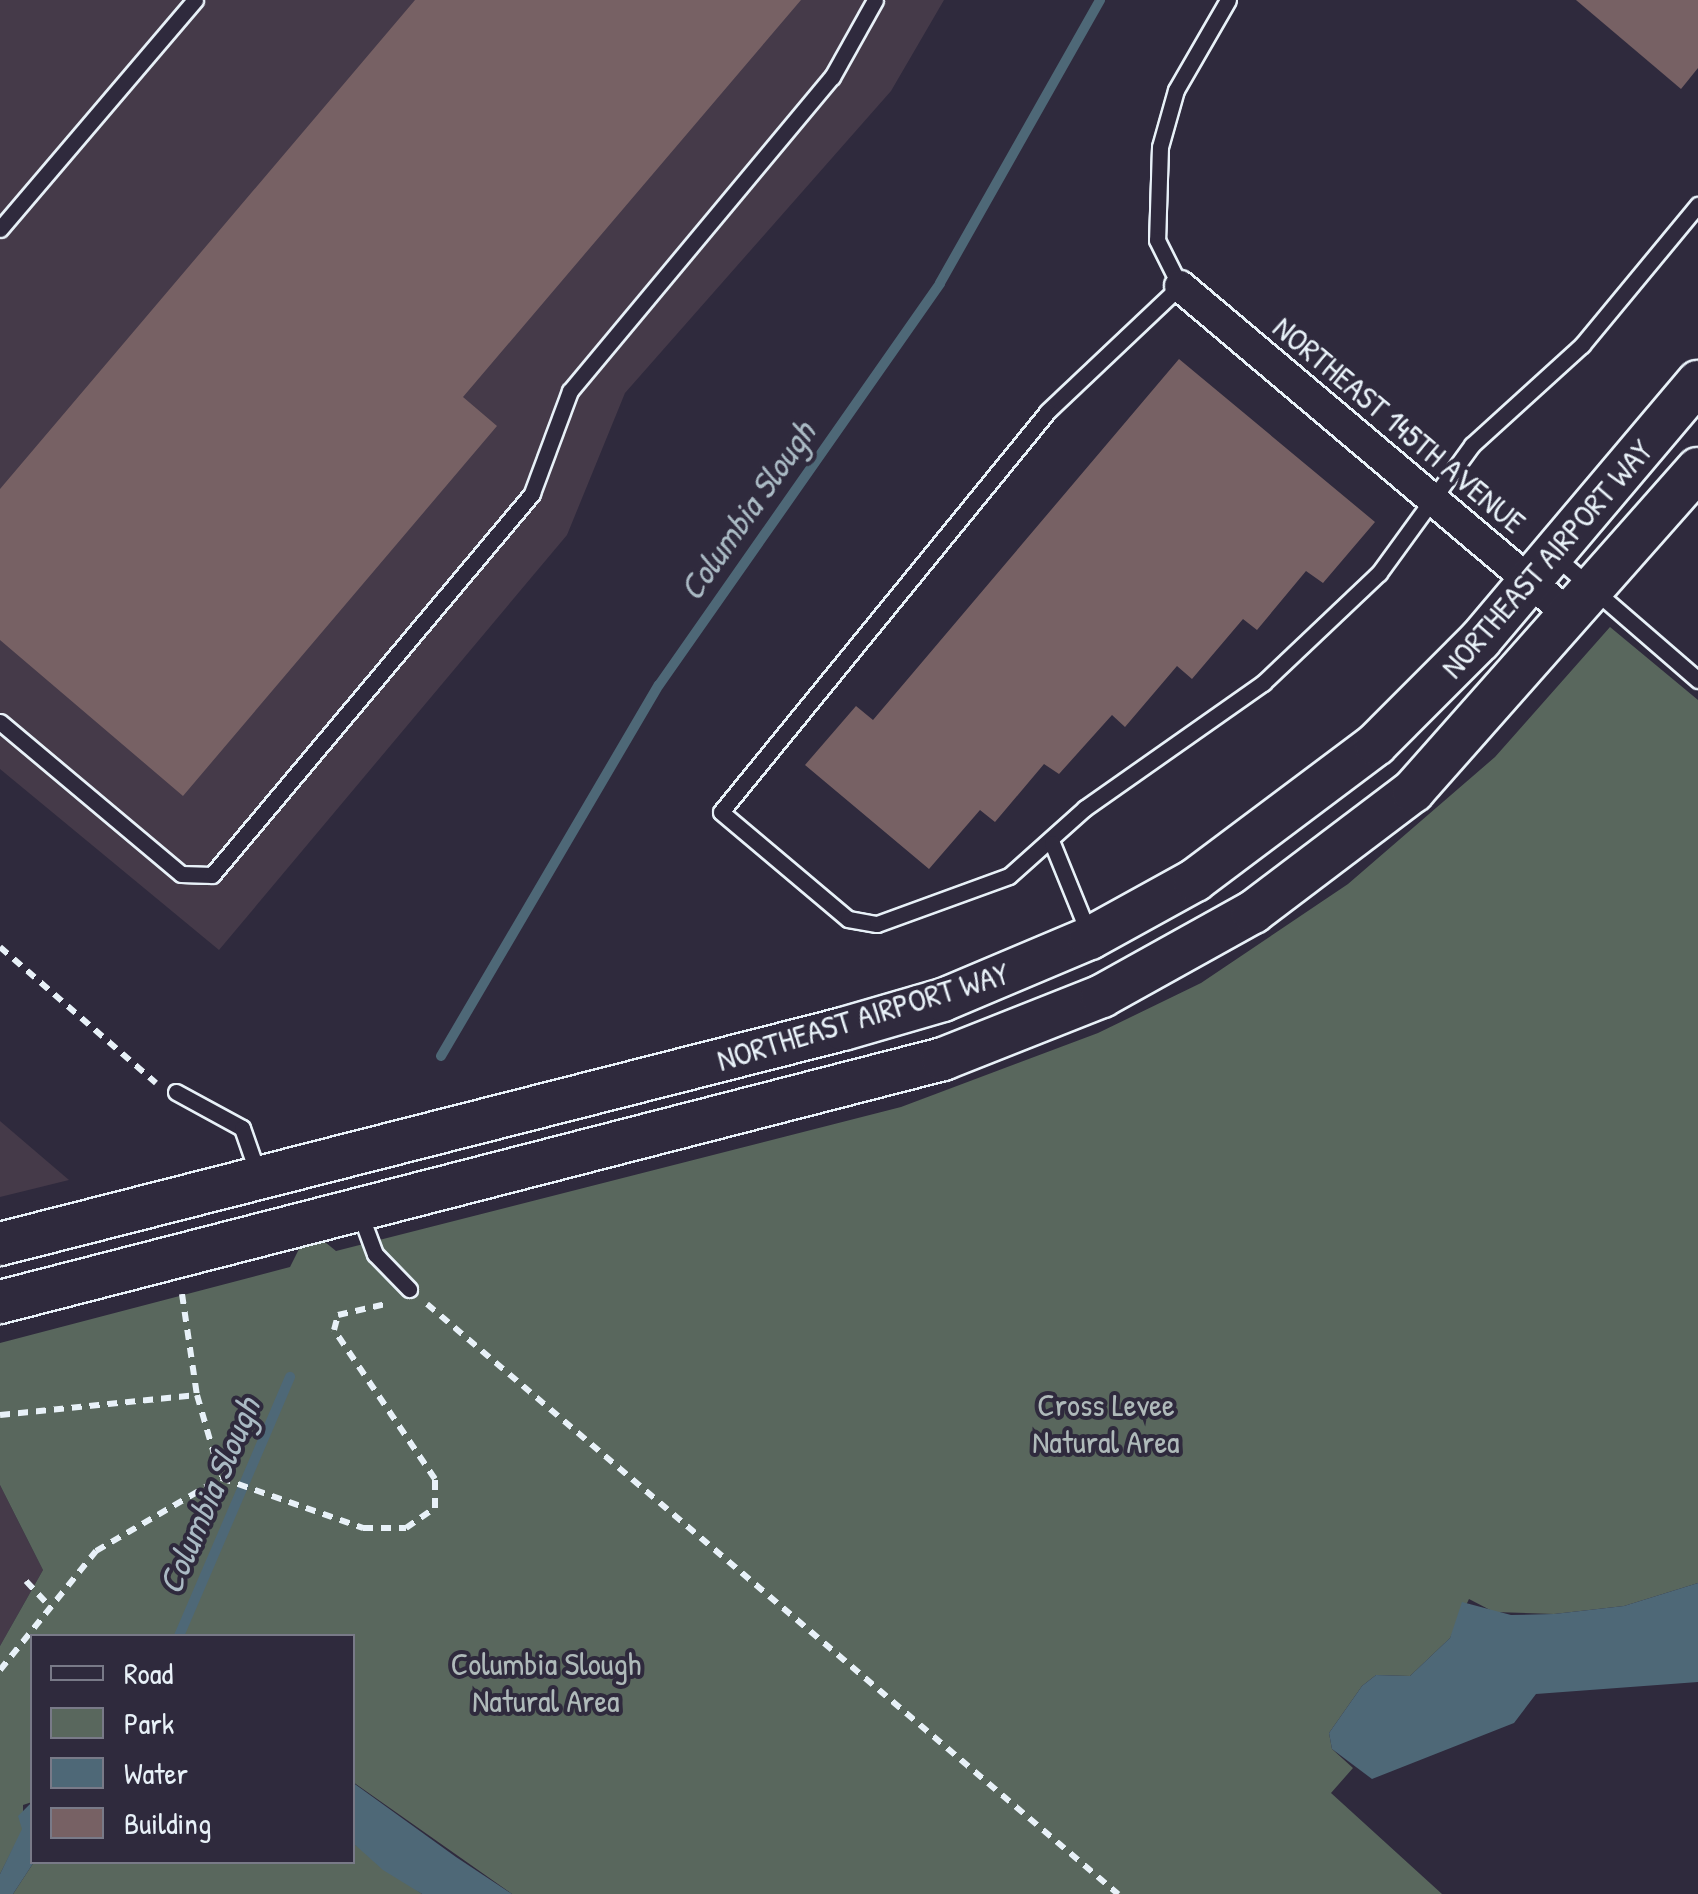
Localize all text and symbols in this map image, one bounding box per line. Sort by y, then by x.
street label: NORTHEAST 145TH AVENUE [1265,308,1533,542]
water label: Columbia Slough [670,414,824,608]
street label: NORTHEAST AIRPORT WAY [1433,432,1661,686]
street label: NORTHEAST AIRPORT WAY [712,954,1014,1080]
park label: Cross Levee Natural Area [1032,1387,1180,1462]
water label: Columbia Slough [149,1392,269,1600]
legend [30,1634,355,1864]
park label: Columbia Slough Natural Area [451,1646,641,1721]
text: Road [124,1653,173,1693]
text: Park [124,1703,174,1743]
text: Water [124,1753,188,1793]
text: Building [124,1803,211,1843]

